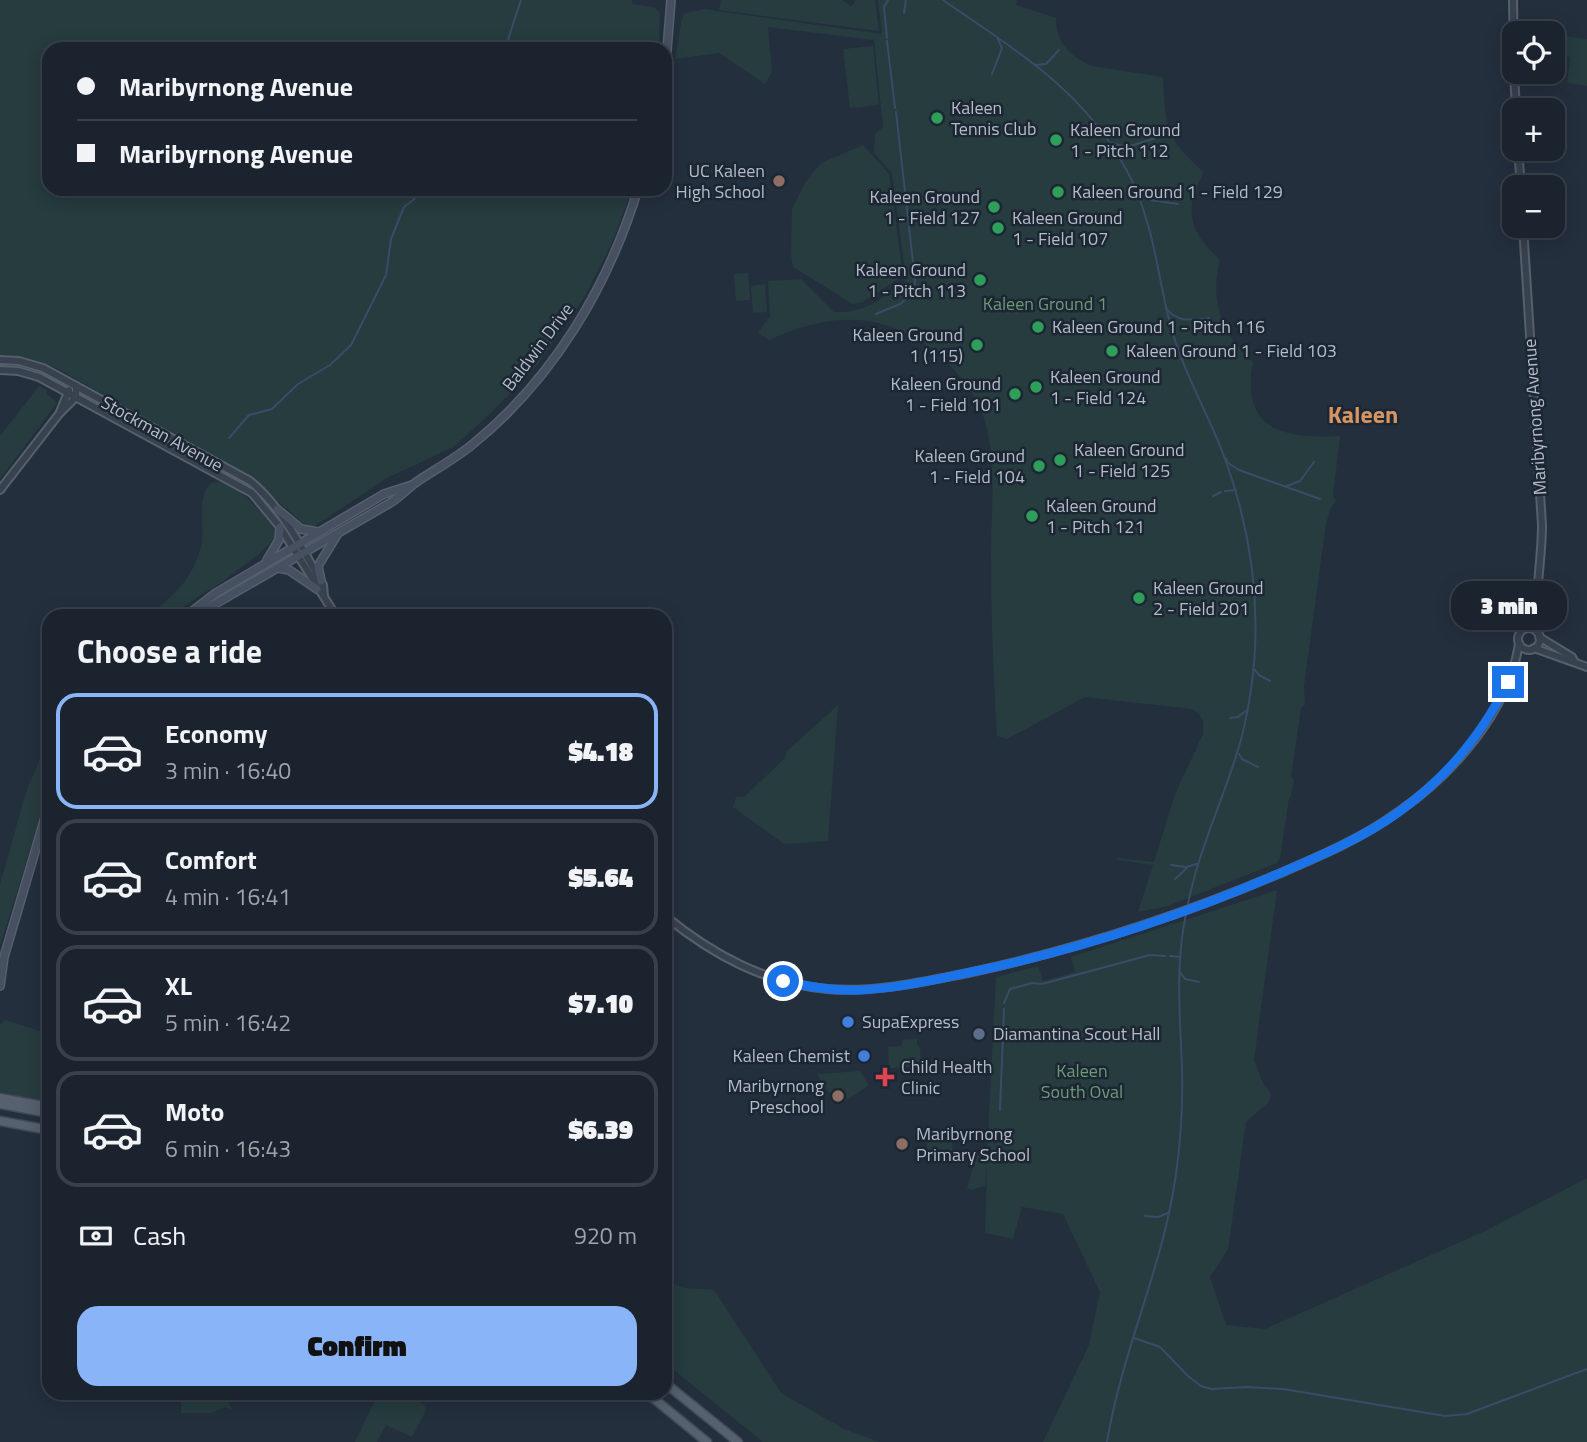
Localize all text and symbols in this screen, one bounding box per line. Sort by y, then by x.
map controls [1502,21,1565,238]
button: locate [1502,21,1565,84]
text: Maribyrnong Avenue [119,67,353,106]
place label: Kaleen Tennis Club [951,94,1037,142]
button: + [1502,98,1565,161]
marker: Kaleen Tennis Club [929,110,945,126]
place label: Kaleen Ground 1 - Pitch 112 [1070,116,1181,164]
marker: Kaleen Ground 1 - Pitch 112 [1048,132,1064,148]
text: Maribyrnong Avenue [119,134,353,173]
place label: UC Kaleen High School [676,157,765,205]
marker: UC Kaleen High School [771,173,787,189]
button: − [1502,175,1565,238]
place label: Kaleen Ground 1 - Field 129 [1072,178,1283,205]
place label: Kaleen Ground 1 - Field 127 [869,183,980,231]
marker: Kaleen Ground 1 - Field 129 [1050,184,1066,200]
marker: Kaleen Ground 1 - Field 127 [986,199,1002,215]
place label: Kaleen Ground 1 - Field 107 [1012,204,1123,252]
marker: Kaleen Ground 1 - Field 107 [990,220,1006,236]
place label: Kaleen Ground 1 - Pitch 113 [855,256,966,304]
marker: Kaleen Ground 1 - Pitch 113 [972,272,988,288]
park label: Kaleen Ground 1 [983,290,1107,317]
street label: Baldwin Drive [495,297,580,397]
place label: Kaleen Ground 1 - Pitch 116 [1052,313,1265,340]
marker: Kaleen Ground 1 - Pitch 116 [1030,319,1046,335]
place label: Kaleen Ground 1 (115) [852,321,963,369]
marker: Kaleen Ground 1 (115) [969,337,985,353]
place label: Kaleen Ground 1 - Field 103 [1126,337,1337,364]
street label: Maribyrnong Avenue [1516,338,1553,496]
marker: Kaleen Ground 1 - Field 103 [1104,343,1120,359]
place label: Kaleen Ground 1 - Field 124 [1050,363,1161,411]
place label: Kaleen Ground 1 - Field 101 [890,370,1001,418]
marker: Kaleen Ground 1 - Field 124 [1028,379,1044,395]
marker: Kaleen Ground 1 - Field 101 [1007,386,1023,402]
street label: Stockman Avenue [96,389,228,478]
district label: Kaleen [1328,396,1398,432]
place label: Kaleen Ground 1 - Field 125 [1074,436,1185,484]
place label: Kaleen Ground 1 - Field 104 [914,442,1025,490]
marker: Kaleen Ground 1 - Field 125 [1052,452,1068,468]
marker: Kaleen Ground 1 - Field 104 [1031,458,1047,474]
place label: Kaleen Ground 1 - Pitch 121 [1046,492,1157,540]
marker: Kaleen Ground 1 - Pitch 121 [1024,508,1040,524]
place label: Kaleen Ground 2 - Field 201 [1153,574,1264,622]
callout: 3 min [1450,580,1566,630]
text: 3 min [1480,588,1538,623]
marker: Kaleen Ground 2 - Field 201 [1131,590,1147,606]
text: Choose a ride [77,627,262,675]
route end [1492,666,1524,698]
text: Economy [165,714,267,753]
icon: car [81,720,144,783]
text: $4.18 [568,732,633,771]
text: 3 min · 16:40 [165,753,291,788]
text: Comfort [165,840,257,879]
icon: car [81,846,144,909]
text: $5.64 [568,858,633,897]
text: 4 min · 16:41 [165,879,291,914]
route start [767,965,799,997]
text: XL [165,966,192,1005]
icon: car [81,972,144,1035]
text: $7.10 [568,984,633,1023]
text: 5 min · 16:42 [165,1005,291,1040]
place label: SupaExpress [862,1008,959,1035]
marker: SupaExpress [840,1014,856,1030]
place label: Diamantina Scout Hall [993,1020,1160,1047]
marker: Diamantina Scout Hall [971,1026,987,1042]
place label: Kaleen Chemist [733,1042,851,1069]
marker: Kaleen Chemist [856,1048,872,1064]
place label: Child Health Clinic [901,1053,992,1101]
park label: Kaleen South Oval [1041,1057,1123,1105]
marker: Child Health Clinic [875,1067,895,1087]
place label: Maribyrnong Preschool [727,1072,824,1120]
marker: Maribyrnong Preschool [830,1088,846,1104]
text: Moto [165,1092,224,1131]
icon: car [81,1098,144,1161]
text: $6.39 [568,1110,633,1149]
place label: Maribyrnong Primary School [916,1120,1030,1168]
text: 6 min · 16:43 [165,1131,291,1166]
marker: Maribyrnong Primary School [894,1136,910,1152]
text: Cash [133,1216,186,1255]
icon: cash [77,1217,115,1255]
text: 920 m [574,1218,637,1253]
button: Confirm [77,1306,637,1386]

